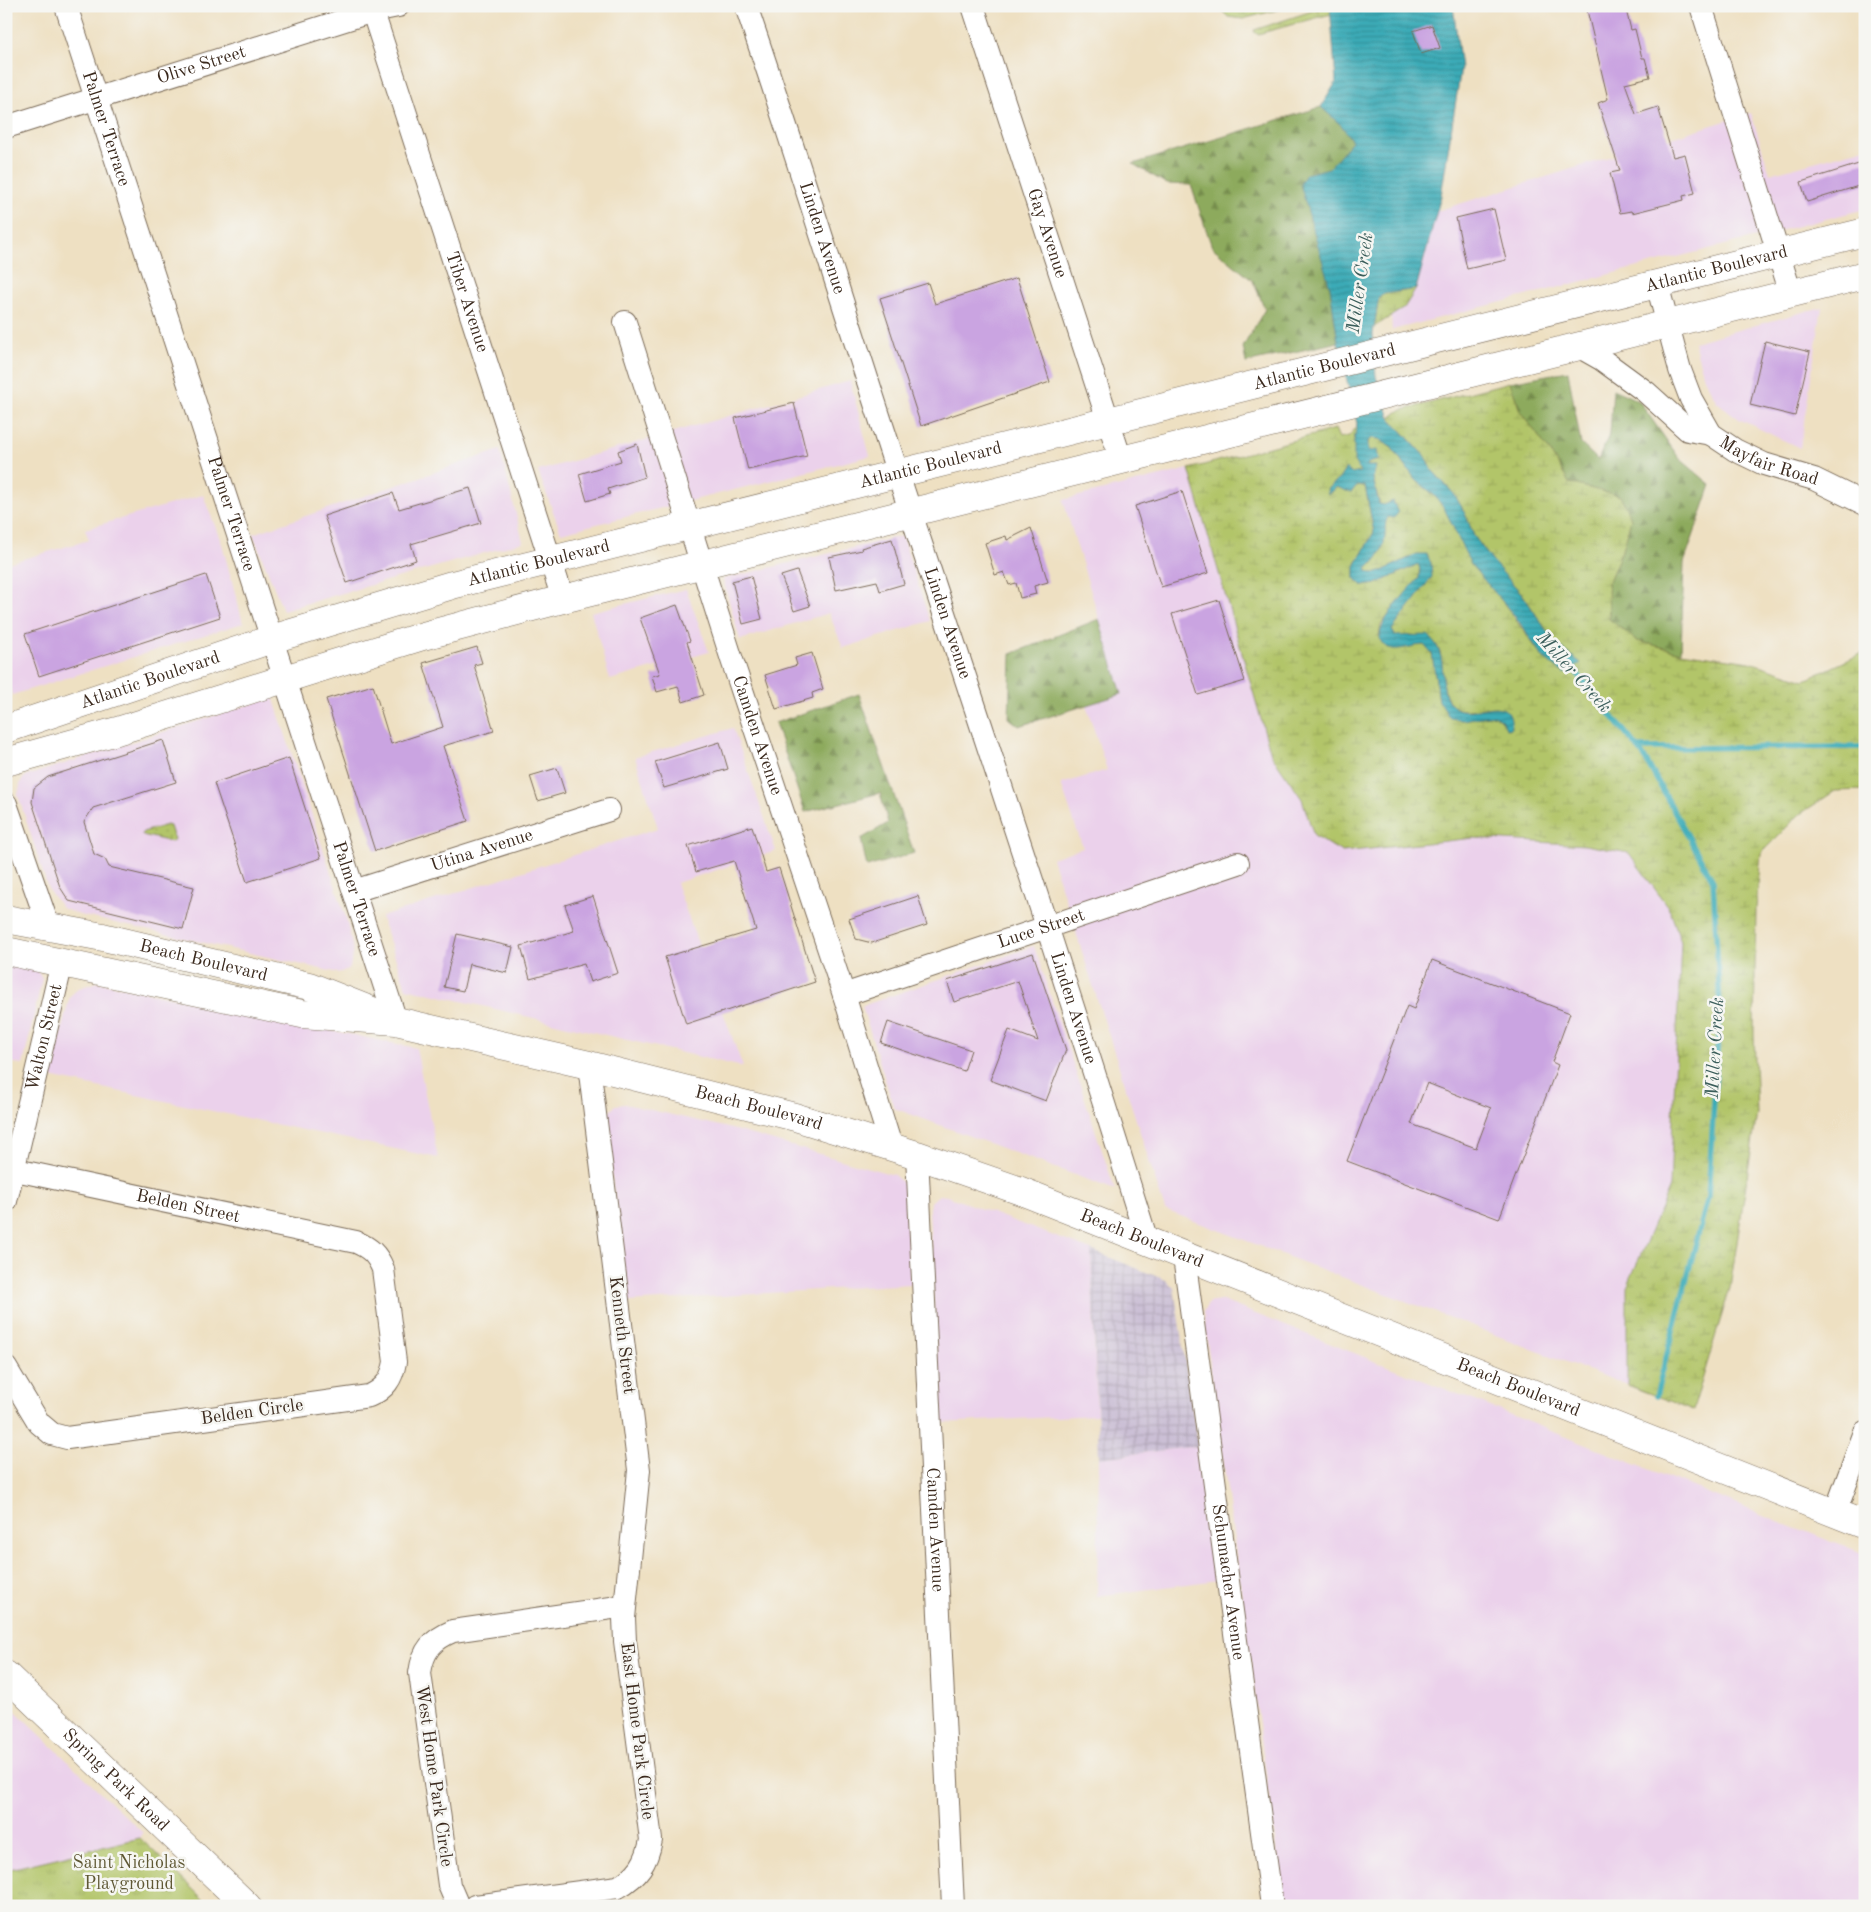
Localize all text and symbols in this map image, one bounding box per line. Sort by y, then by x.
street label: Olive Street [155,43,248,88]
street label: Palmer Terrace [79,69,133,189]
street label: Linden Avenue [796,180,848,296]
street label: Gay Avenue [1024,186,1070,280]
water label: Miller Creek [1344,231,1377,336]
street label: Atlantic Boulevard [1643,243,1790,296]
street label: Tiber Avenue [442,249,492,355]
street label: Atlantic Boulevard [1251,341,1398,394]
street label: Mayfair Road [1716,433,1821,489]
street label: Atlantic Boulevard [857,439,1004,492]
street label: Palmer Terrace [204,454,258,574]
street label: Atlantic Boulevard [465,537,612,590]
street label: Linden Avenue [921,565,974,681]
water label: Miller Creek [1531,628,1614,717]
street label: Atlantic Boulevard [78,648,222,712]
street label: Camden Avenue [729,673,786,797]
street label: Utina Avenue [428,826,535,875]
street label: Palmer Terrace [329,839,383,959]
street label: Luce Street [995,906,1087,952]
street label: Beach Boulevard [138,937,269,985]
street label: Linden Avenue [1047,950,1100,1066]
street label: Walton Street [23,982,66,1093]
water label: Miller Creek [1704,997,1728,1100]
street label: Beach Boulevard [693,1083,825,1134]
street label: Belden Street [134,1187,242,1226]
street label: Beach Boulevard [1077,1206,1206,1271]
street label: Kenneth Street [606,1275,638,1395]
street label: Beach Boulevard [1454,1355,1583,1420]
street label: Belden Circle [200,1396,304,1428]
street label: Camden Avenue [923,1467,947,1592]
street label: Schumacher Avenue [1209,1503,1248,1661]
street label: East Home Park Circle [617,1641,657,1821]
street label: West Home Park Circle [412,1684,456,1868]
street label: Spring Park Road [59,1725,172,1835]
park label: Saint Nicholas Playground [73,1854,186,1893]

